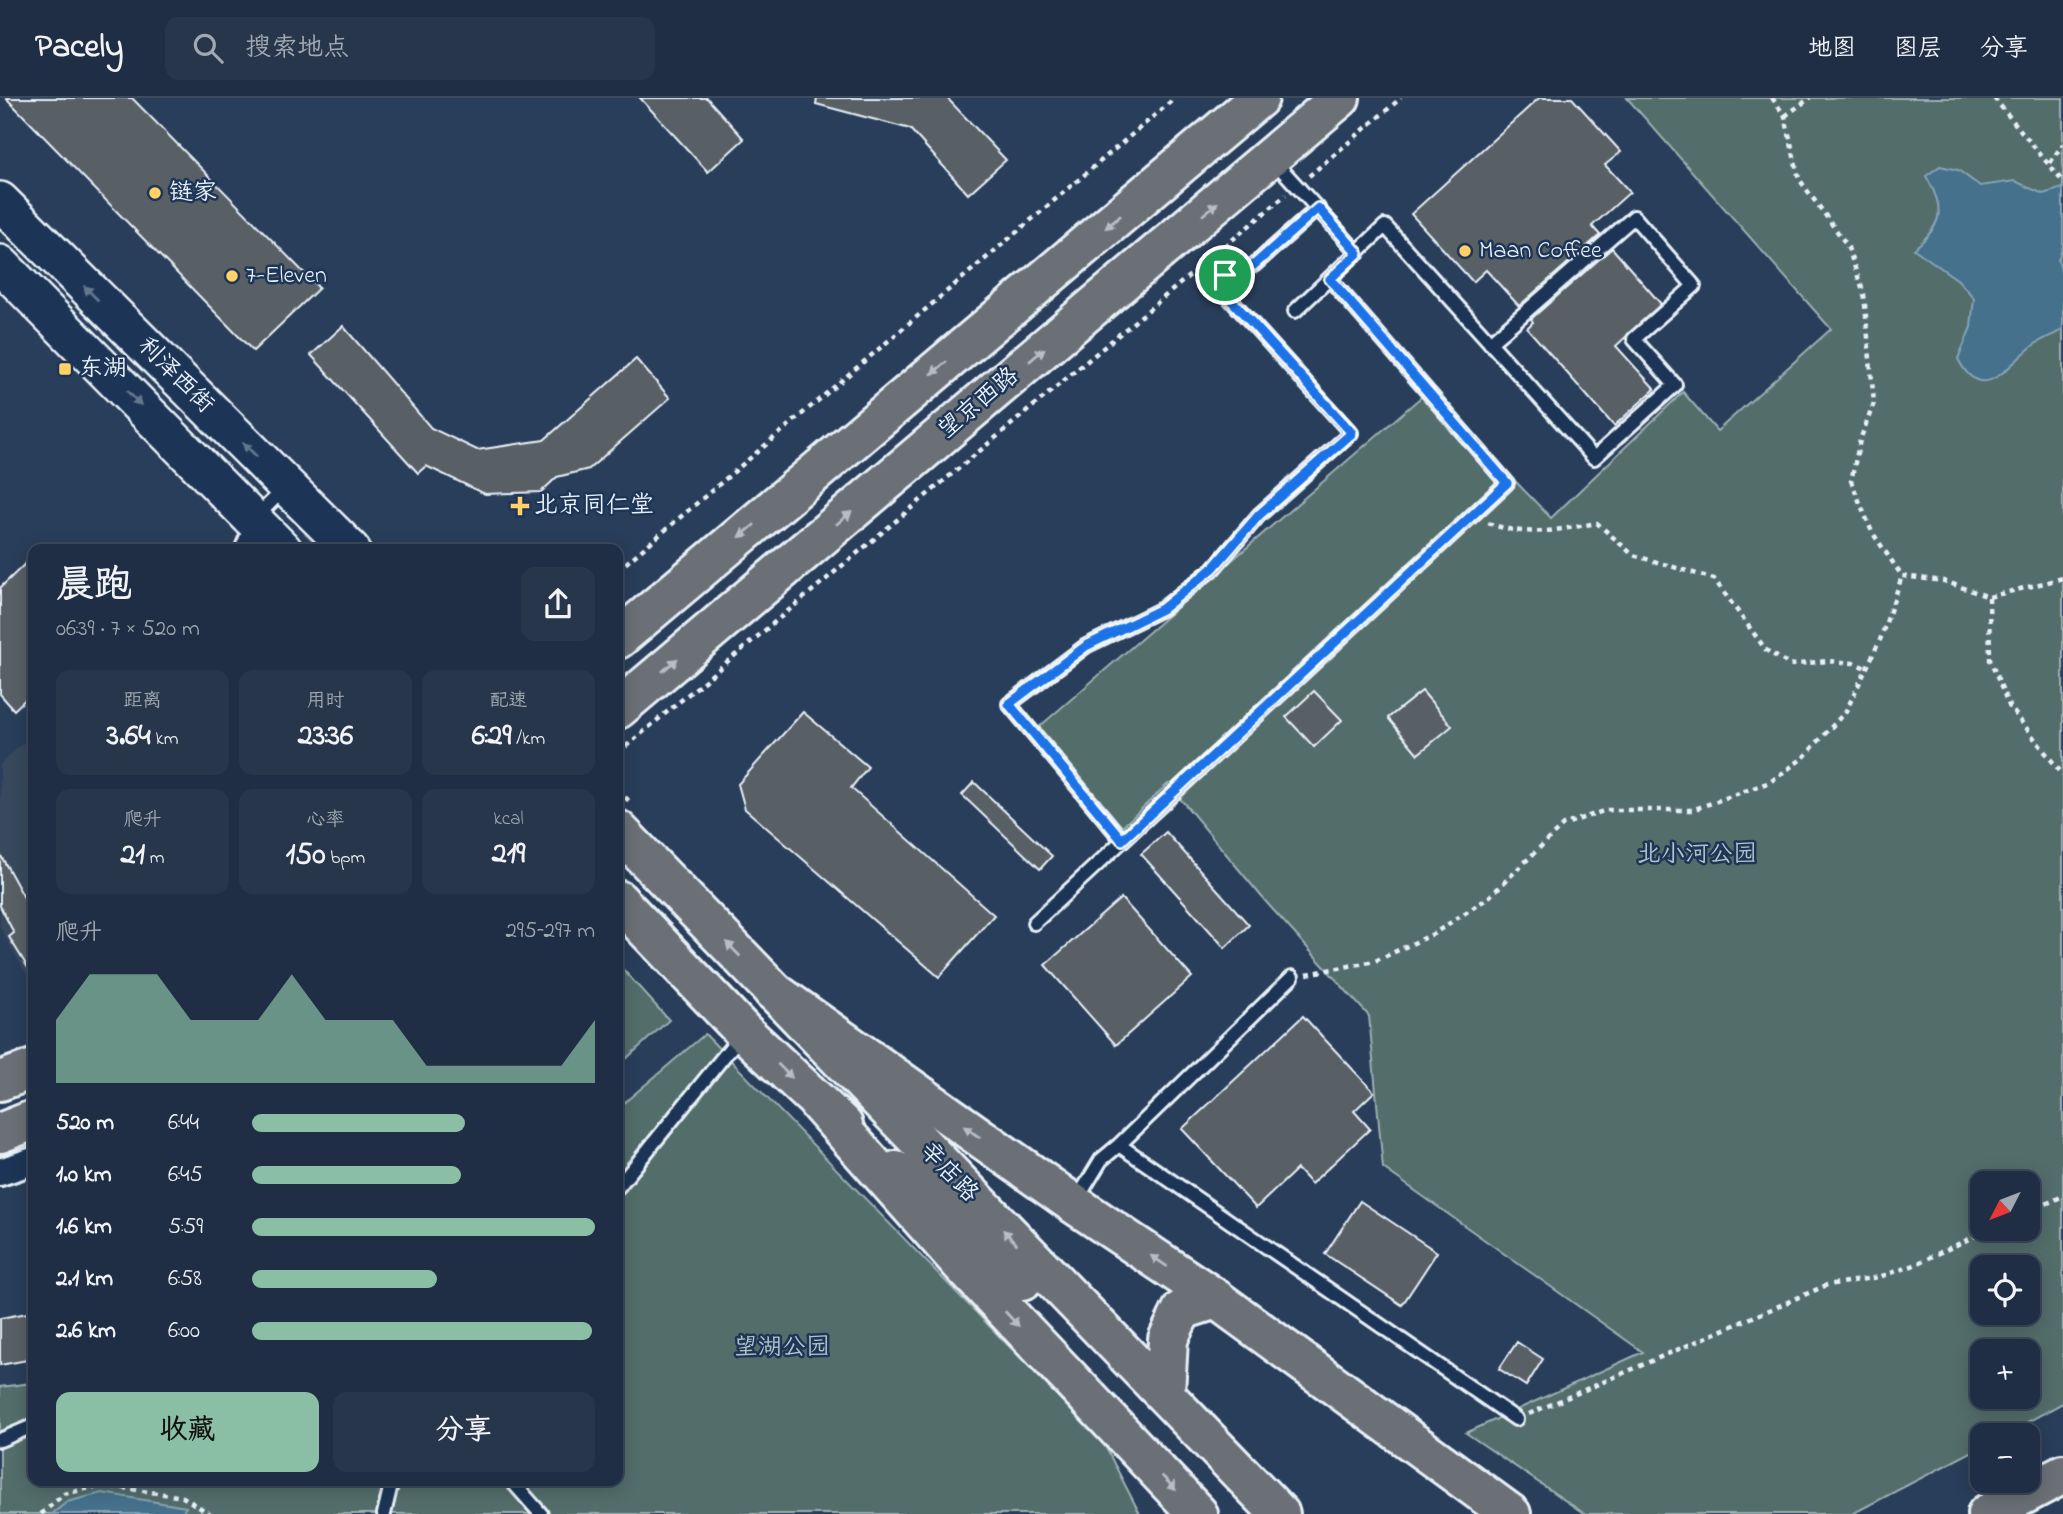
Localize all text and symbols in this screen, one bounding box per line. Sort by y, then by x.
search box [165,17,655,80]
text: Pacely [35,24,123,72]
icon: search [189,29,227,67]
text: 搜索地点 [245,30,349,68]
text: 地图 [1808,32,1856,67]
text: 图层 [1894,32,1942,67]
text: 分享 [1980,32,2028,67]
place label: 链家 [169,176,217,211]
marker: 链家 [147,185,163,201]
one-way arrow [1202,202,1219,217]
one-way arrow [1105,214,1123,229]
place label: Maan Coffee [1479,234,1602,269]
marker: Maan Coffee [1457,243,1473,259]
pin [1195,245,1255,305]
icon: arrive [1206,256,1244,294]
place label: 7-Eleven [246,259,327,294]
marker: 7-Eleven [224,268,240,284]
one-way arrow [83,284,100,301]
street label: 利泽西街 [129,330,221,422]
one-way arrow [1027,348,1045,363]
place label: 东湖 [79,352,127,387]
street label: 望京西路 [931,360,1027,448]
one-way arrow [931,360,948,375]
marker: 东湖 [57,361,73,377]
one-way arrow [126,390,142,406]
one-way arrow [242,443,259,459]
place label: 北京同仁堂 [534,489,654,524]
marker: 北京同仁堂 [512,498,528,514]
one-way arrow [835,511,852,526]
one-way arrow [738,523,756,538]
text: 晨跑 [56,559,132,615]
button: share [521,567,595,641]
text: 06:39 · 7 × 520 m [56,613,200,646]
one-way arrow [661,657,679,672]
text: 距离 [123,688,162,715]
text: 用时 [306,688,345,715]
text: 配速 [489,688,528,715]
text: 3.64 [107,715,151,759]
text: 23:36 [298,715,353,759]
text: 6:29 [472,715,511,759]
text: km [151,726,178,753]
text: /km [511,726,545,753]
text: kcal [493,806,524,833]
text: 爬升 [123,807,162,834]
text: 心率 [306,807,345,834]
text: 219 [492,833,525,877]
text: 21 [121,834,145,878]
text: 150 [286,834,325,878]
park label: 北小河公园 [1637,838,1757,873]
text: m [145,845,164,872]
text: bpm [325,845,365,872]
text: 295–297 m [505,915,595,948]
text: 爬升 [56,917,102,950]
one-way arrow [725,941,742,958]
one-way arrow [776,1063,793,1079]
text: 520 m [56,1107,114,1140]
text: 6:44 [168,1107,199,1140]
one-way arrow [963,1125,981,1139]
street label: 辛店路 [910,1135,986,1211]
text: 1.0 km [56,1159,112,1192]
text: 6:45 [168,1159,203,1192]
north arrow [1970,1171,2040,1241]
map controls [1970,1171,2040,1493]
text: 1.6 km [56,1211,112,1244]
text: 5:59 [168,1211,203,1244]
one-way arrow [1003,1229,1019,1246]
one-way arrow [1150,1255,1169,1268]
button: locate [1970,1255,2040,1325]
text: 2.1 km [56,1263,113,1296]
text: 6:58 [168,1263,202,1296]
one-way arrow [1004,1310,1021,1327]
text: 2.6 km [56,1315,116,1348]
text: 6:00 [168,1315,200,1348]
park label: 望湖公园 [734,1331,830,1366]
button: + [1970,1339,2040,1409]
button: 收藏 [56,1392,319,1472]
button: 分享 [333,1392,595,1472]
button: − [1970,1423,2040,1493]
one-way arrow [1161,1474,1177,1491]

